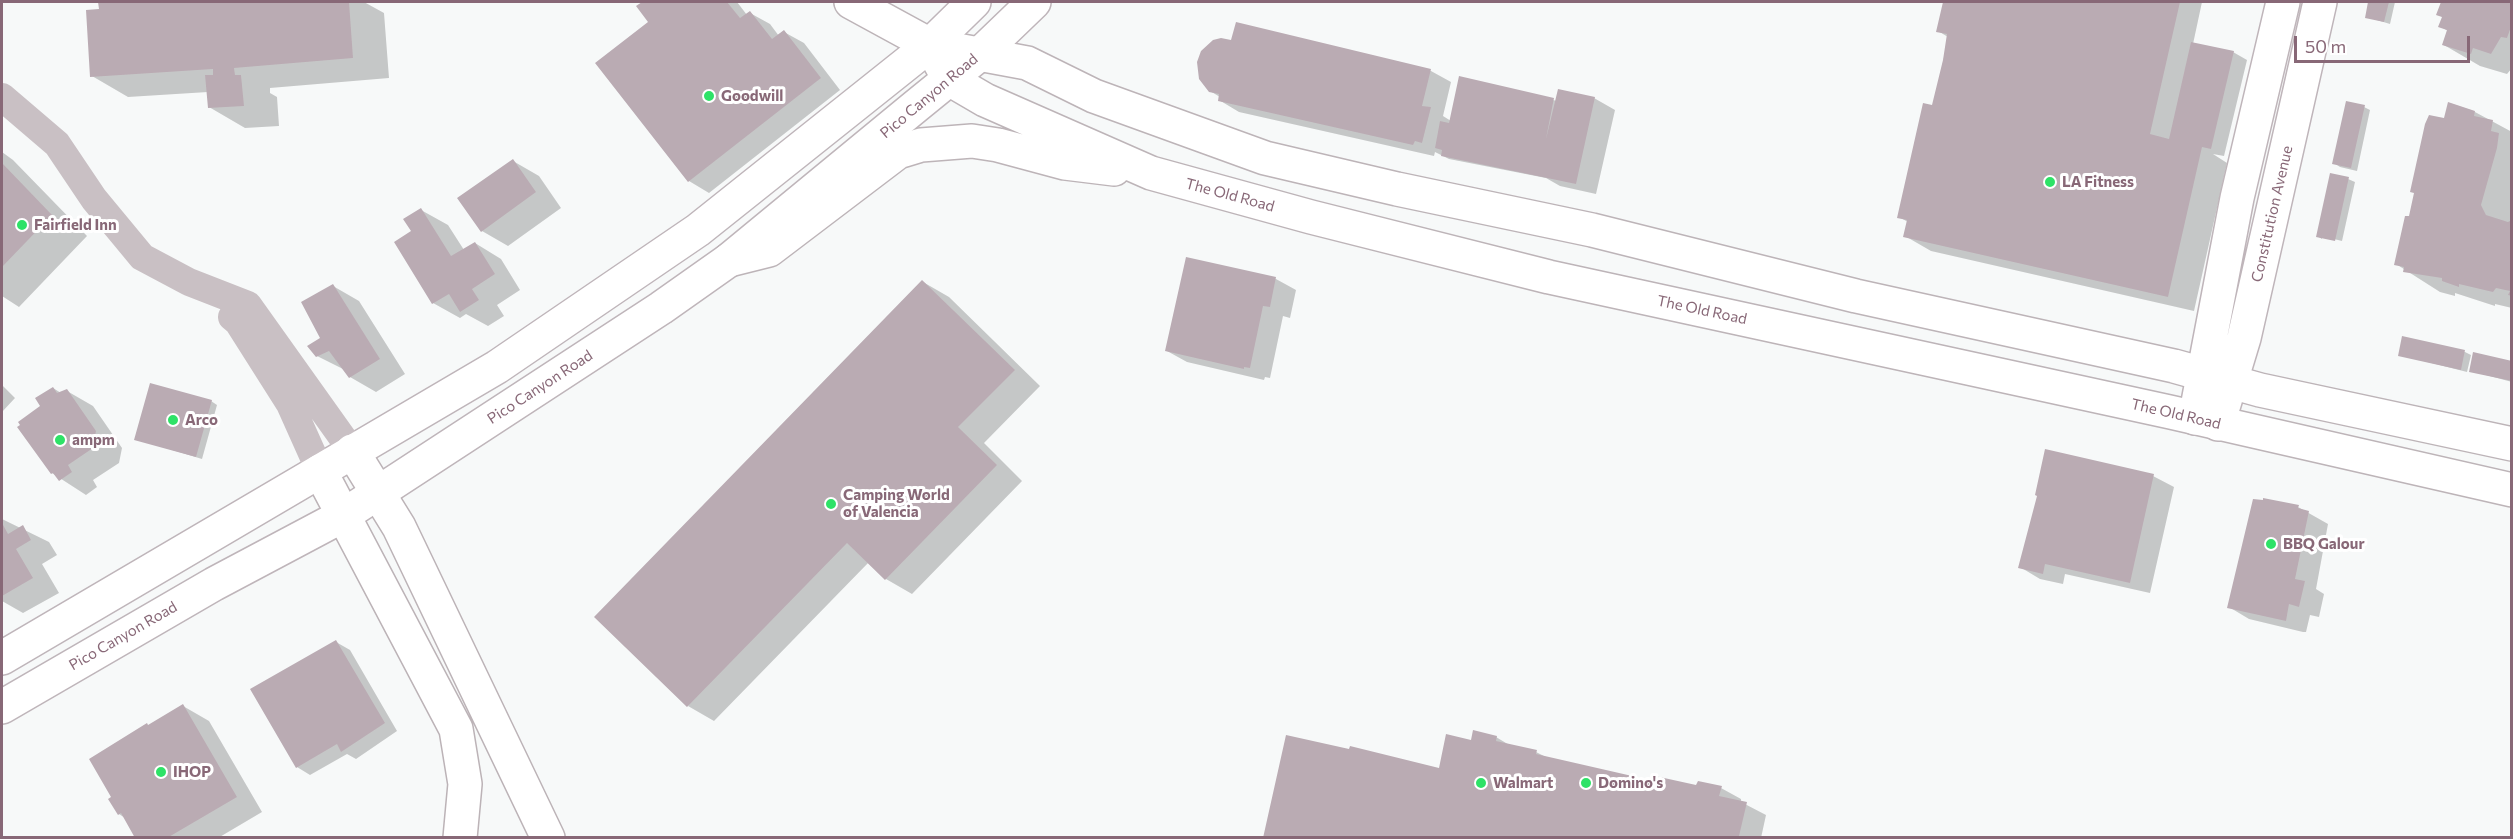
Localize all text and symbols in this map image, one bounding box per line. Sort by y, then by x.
scale bar [2297,24,2472,62]
text: 50 m [2305,35,2346,57]
street label: Pico Canyon Road [876,50,982,142]
place label: Goodwill [721,87,783,105]
marker: Goodwill [702,89,716,103]
street label: Constitution Avenue [2248,144,2296,284]
place label: LA Fitness [2062,173,2134,191]
street label: The Old Road [1183,174,1277,216]
marker: LA Fitness [2043,175,2057,189]
place label: Fairfield Inn [34,216,117,234]
marker: Fairfield Inn [15,218,29,232]
street label: The Old Road [1655,292,1749,328]
street label: Pico Canyon Road [484,346,596,428]
street label: The Old Road [2129,395,2223,433]
place label: Arco [185,411,218,429]
marker: Arco [166,413,180,427]
place label: ampm [72,431,115,449]
marker: ampm [53,433,67,447]
place label: Camping World of Valencia [843,486,950,521]
marker: Camping World of Valencia [824,497,838,511]
place label: BBQ Galour [2283,535,2365,553]
marker: BBQ Galour [2264,537,2278,551]
street label: Pico Canyon Road [66,598,180,674]
place label: IHOP [173,763,211,781]
marker: IHOP [154,765,168,779]
place label: Walmart [1493,774,1553,792]
place label: Domino's [1598,774,1663,792]
marker: Walmart [1474,776,1488,790]
marker: Domino's [1579,776,1593,790]

